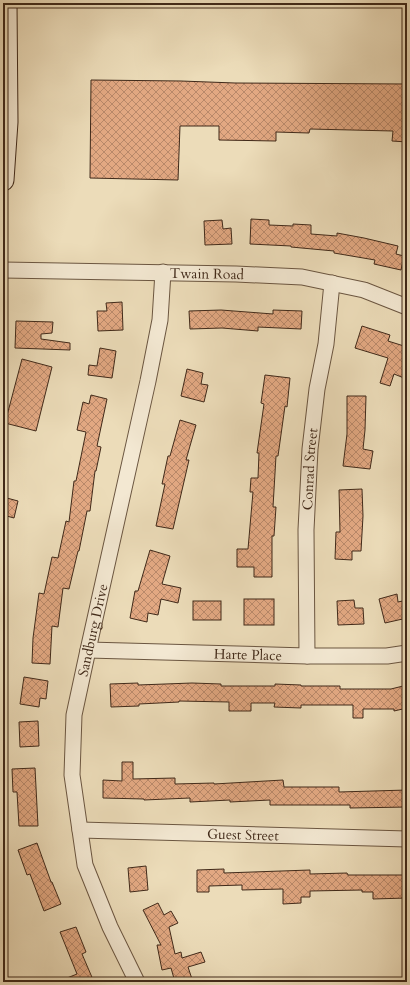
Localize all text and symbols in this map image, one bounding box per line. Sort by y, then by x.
street label: Twain Road [170,264,245,284]
street label: Conrad Street [298,426,322,511]
street label: Sandburg Drive [74,582,112,678]
street label: Harte Place [214,644,282,665]
street label: Guest Street [207,825,280,845]

